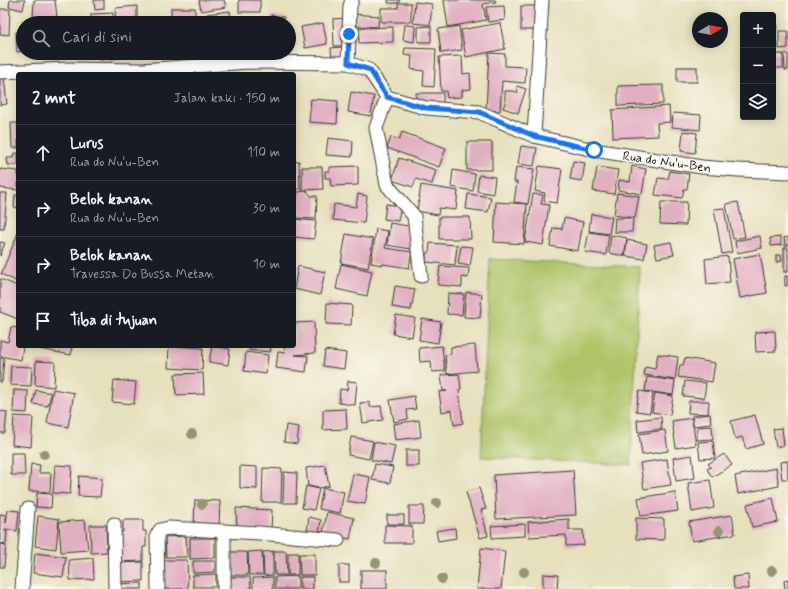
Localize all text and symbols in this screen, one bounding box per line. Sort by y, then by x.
north arrow [692,12,728,48]
map controls [740,12,776,120]
button: + [740,12,776,48]
search box [16,16,296,60]
route end [340,25,358,43]
icon: search [30,27,52,49]
text: Cari di sini [62,28,132,48]
button: − [740,48,776,84]
button: layers [740,84,776,120]
text: 2 mnt [32,87,76,109]
text: Jalan kaki · 150 m [174,90,280,107]
text: Lurus [70,134,103,154]
route start [585,141,603,159]
icon: ahead [32,142,54,164]
text: 110 m [247,144,280,161]
street label: Rua do Nu'u-Ben [622,148,712,177]
text: Rua do Nu'u-Ben [70,154,159,171]
text: Belok kanan [70,190,153,210]
icon: right [32,198,54,220]
text: 30 m [253,200,280,217]
text: Rua do Nu'u-Ben [70,210,159,227]
text: Belok kanan [70,246,153,266]
icon: right [32,254,54,276]
text: 10 m [253,256,280,273]
text: Travessa Do Bussa Metan [70,266,214,283]
icon: arrive [32,310,54,332]
text: Tiba di tujuan [70,311,157,331]

